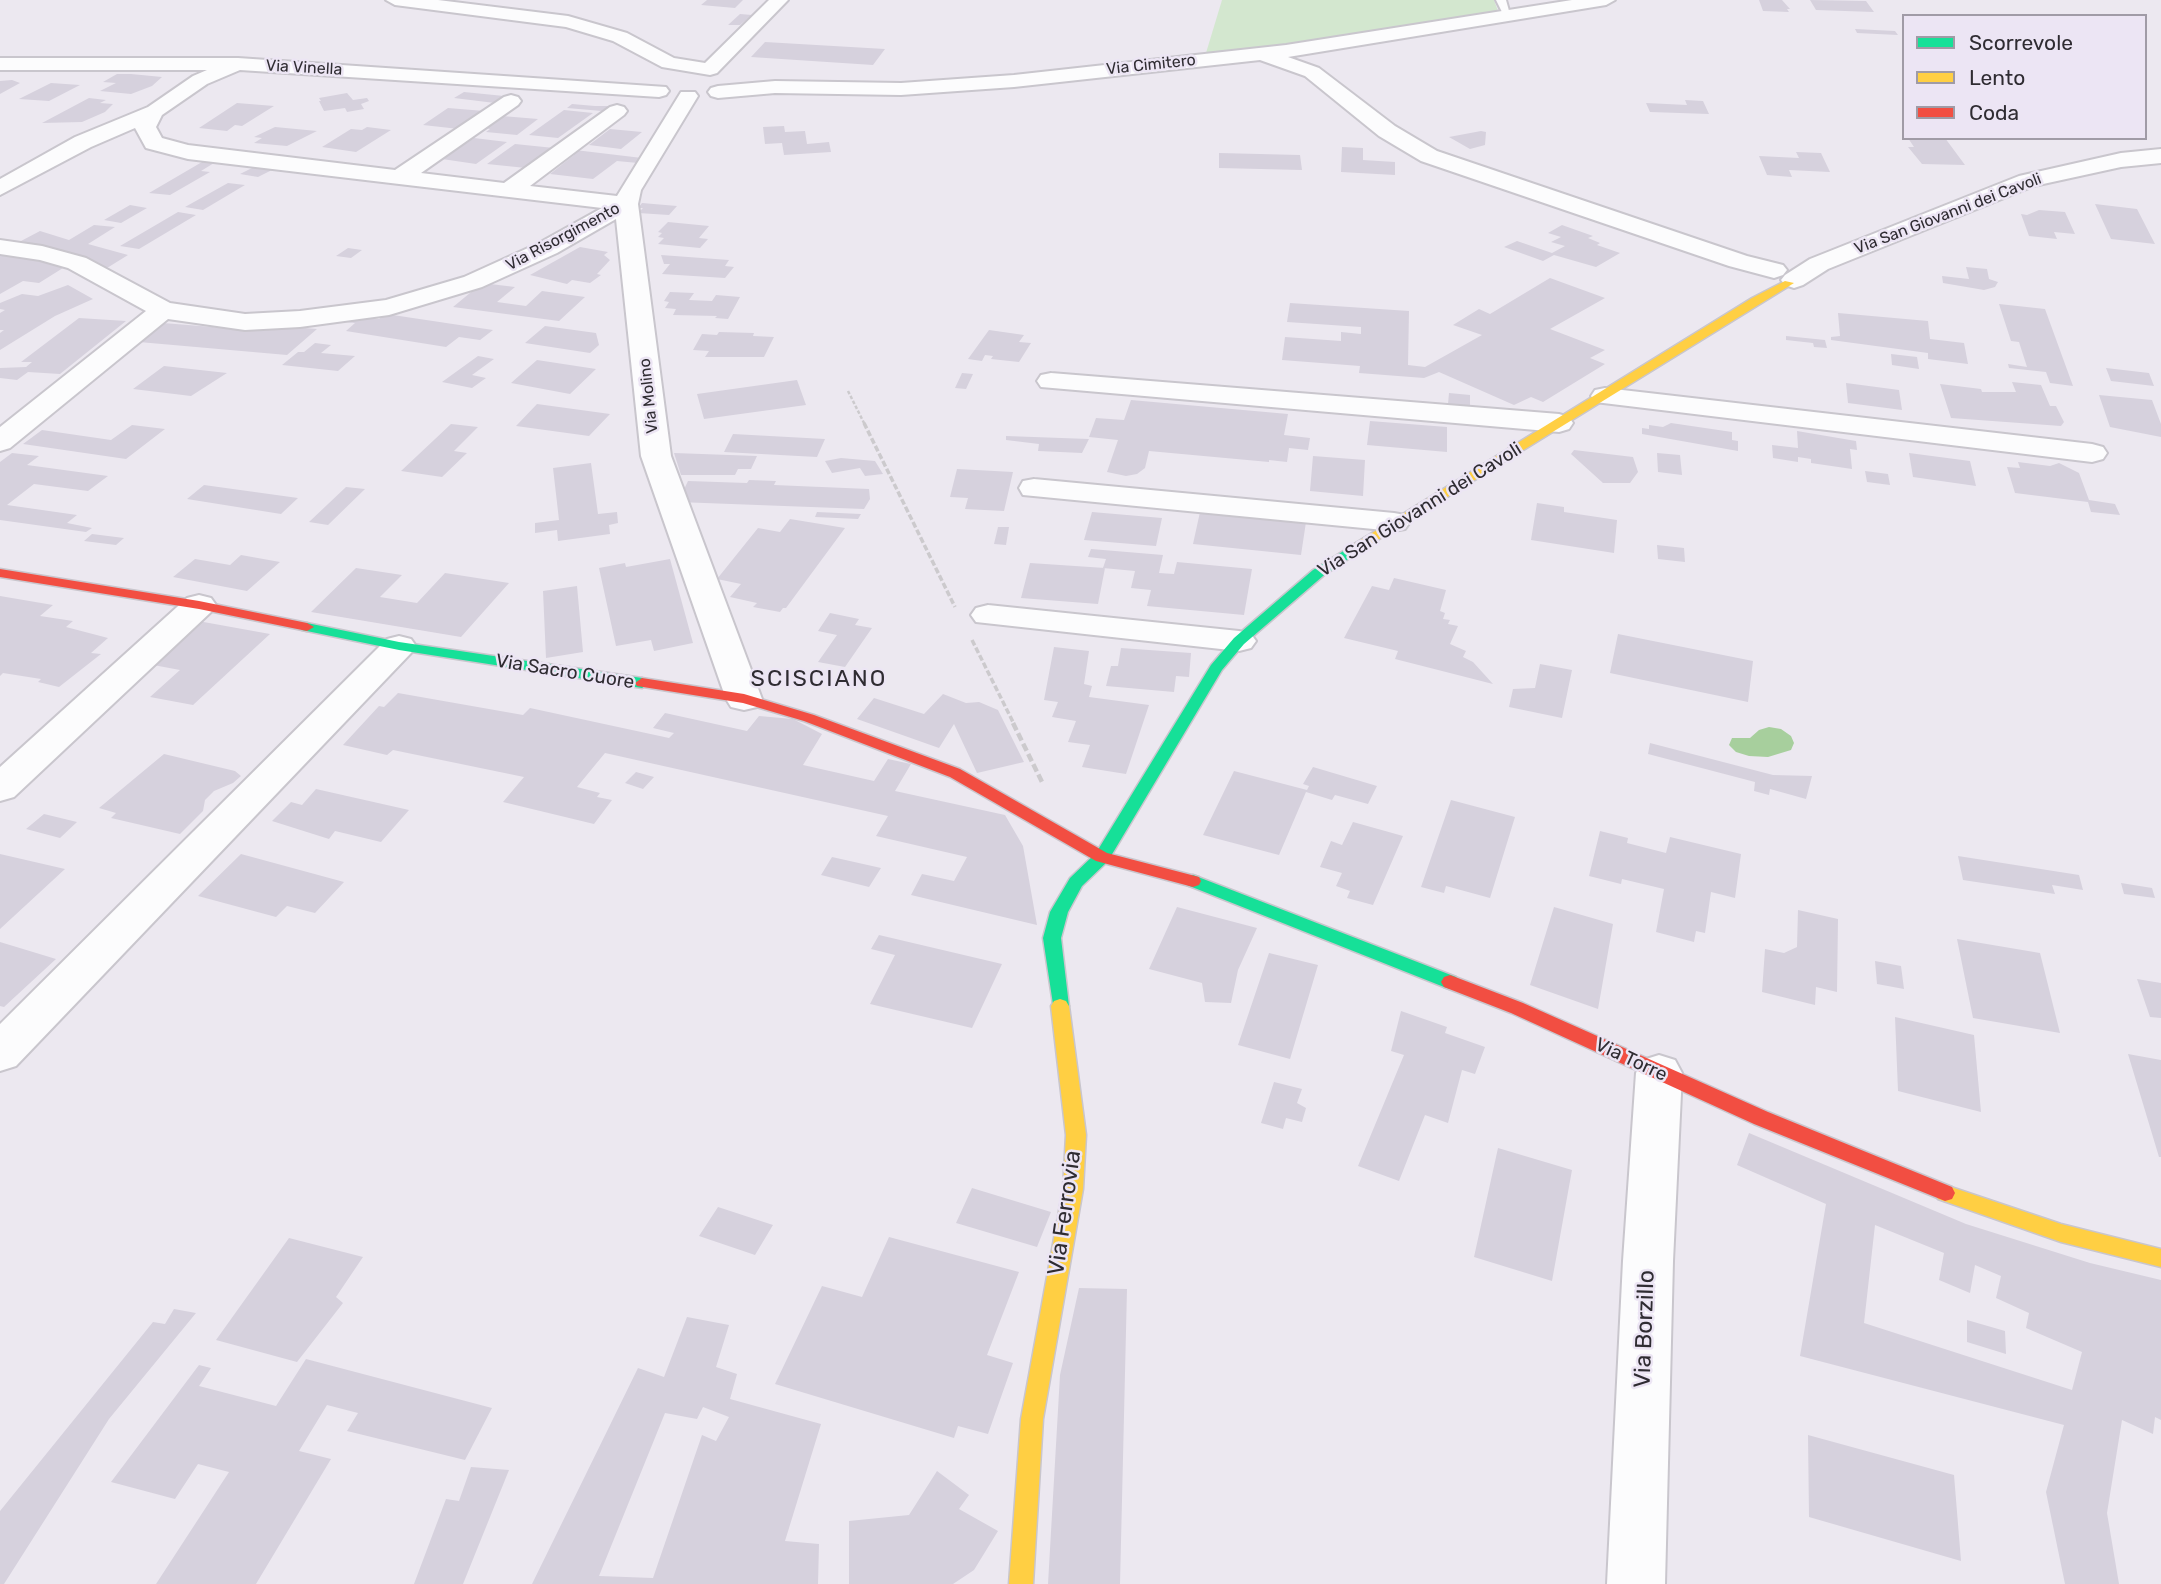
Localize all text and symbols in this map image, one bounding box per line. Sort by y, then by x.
legend [1902,14,2147,140]
text: Scorrevole [1969,30,2073,55]
street label: Via Cimitero [1105,51,1197,79]
street label: Via Vinella [265,56,343,80]
text: Lento [1969,65,2025,90]
text: Coda [1969,100,2019,125]
street label: Via San Giovanni dei Cavoli [1852,169,2044,259]
street label: Via Risorgimento [503,199,623,275]
street label: Via Molino [636,357,662,435]
street label: Via San Giovanni dei Cavoli [1314,438,1526,582]
street label: Via Sacro Cuore [494,650,636,694]
district label: SCISCIANO [752,665,886,693]
street label: Via Torre [1591,1033,1671,1087]
street label: Via Ferrovia [1043,1149,1087,1277]
street label: Via Borzillo [1629,1270,1661,1388]

